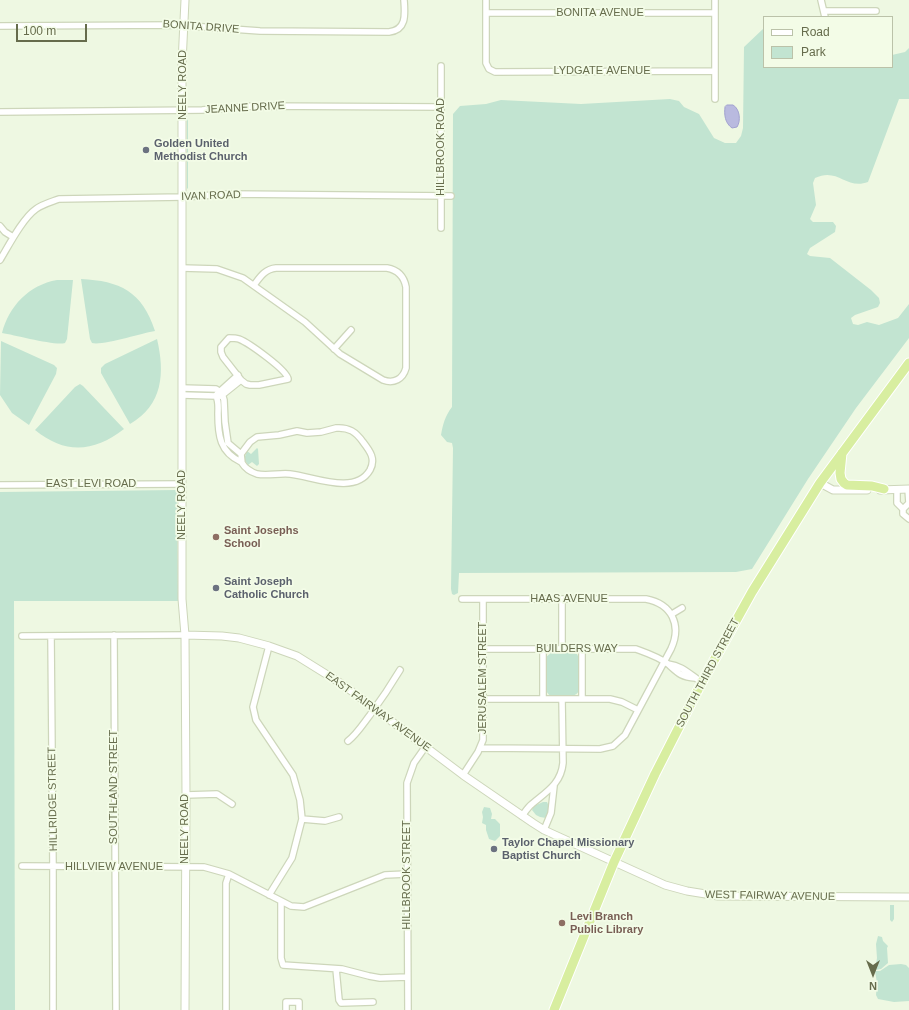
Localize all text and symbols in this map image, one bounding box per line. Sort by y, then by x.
street label: BONITA AVENUE [556,6,644,20]
scale bar [18,16,89,42]
legend [763,16,893,68]
street label: BONITA DRIVE [162,18,240,36]
text: 100 m [23,24,56,38]
text: Road [801,25,830,39]
text: Park [801,45,826,59]
street label: NEELY ROAD [176,50,190,120]
street label: LYDGATE AVENUE [553,64,651,78]
street label: HILLBROOK ROAD [434,98,448,196]
street label: JEANNE DRIVE [205,99,285,117]
place label: Golden United Methodist Church [154,137,247,163]
marker: Golden United Methodist Church [141,145,151,155]
street label: IVAN ROAD [181,188,241,204]
street label: NEELY ROAD [175,470,189,540]
street label: EAST LEVI ROAD [46,477,136,491]
place label: Saint Josephs School [224,524,299,550]
marker: Saint Josephs School [211,532,221,542]
place label: Saint Joseph Catholic Church [224,575,309,601]
marker: Saint Joseph Catholic Church [211,583,221,593]
street label: HAAS AVENUE [530,592,608,606]
street label: SOUTH THIRD STREET [674,616,742,730]
street label: JERUSALEM STREET [476,622,490,734]
street label: BUILDERS WAY [536,642,618,656]
street label: EAST FAIRWAY AVENUE [323,669,433,755]
street label: SOUTHLAND STREET [107,730,121,844]
street label: HILLRIDGE STREET [45,747,61,851]
street label: NEELY ROAD [178,794,192,864]
street label: HILLBROOK STREET [400,820,414,930]
place label: Taylor Chapel Missionary Baptist Church [502,836,634,862]
marker: Taylor Chapel Missionary Baptist Church [489,844,499,854]
street label: HILLVIEW AVENUE [65,860,163,874]
street label: WEST FAIRWAY AVENUE [705,888,835,904]
place label: Levi Branch Public Library [570,910,643,936]
marker: Levi Branch Public Library [557,918,567,928]
north arrow [853,954,893,994]
text: N [869,980,877,992]

